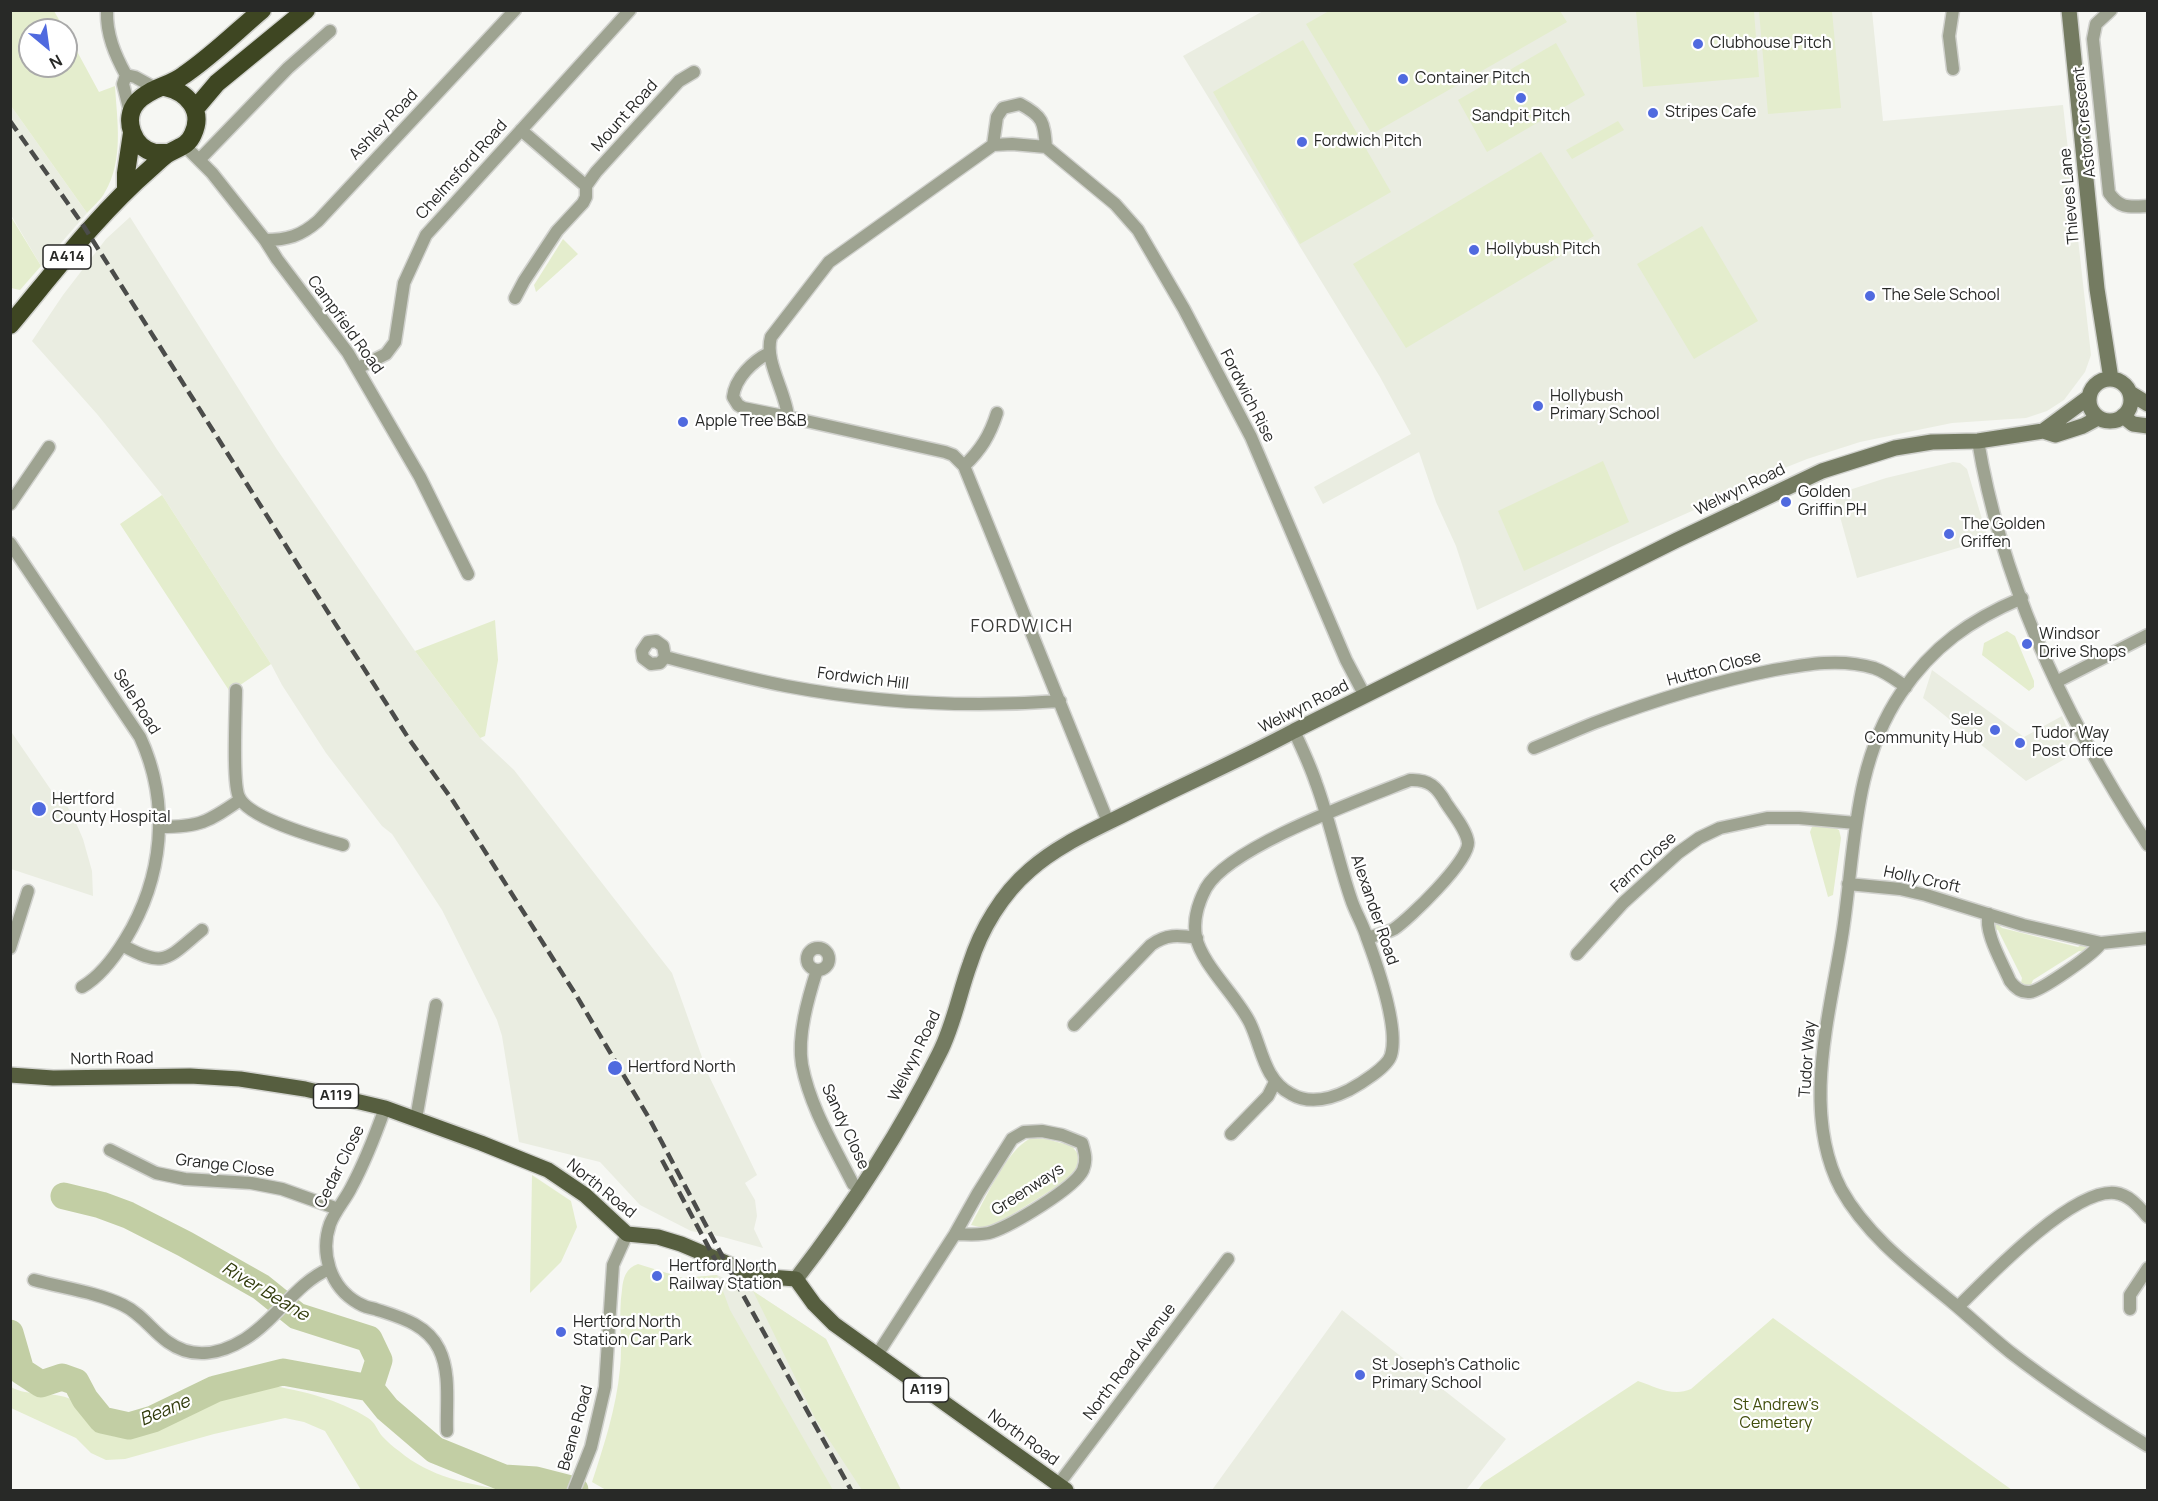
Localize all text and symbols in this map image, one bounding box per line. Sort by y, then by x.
north arrow [18,18,78,78]
place label: Clubhouse Pitch [1710,34,1831,54]
marker: Clubhouse Pitch [1691,37,1705,51]
text: N [45,50,66,74]
street label: Astor Crescent [2070,66,2100,178]
place label: Container Pitch [1415,69,1530,89]
marker: Container Pitch [1396,72,1410,86]
street label: Mount Road [588,76,662,156]
street label: Ashley Road [346,86,422,164]
marker: Sandpit Pitch [1514,91,1528,105]
place label: Stripes Cafe [1665,103,1756,123]
marker: Stripes Cafe [1646,106,1660,120]
place label: Sandpit Pitch [1472,107,1570,127]
street label: Chelmsford Road [412,116,512,224]
place label: Fordwich Pitch [1314,132,1422,152]
marker: Fordwich Pitch [1295,135,1309,149]
street label: Thieves Lane [2056,147,2084,245]
place label: Hollybush Pitch [1486,240,1600,260]
marker: Hollybush Pitch [1467,243,1481,257]
road number: A414 [43,245,91,269]
street label: Campfield Road [303,272,387,378]
place label: The Sele School [1882,286,2000,306]
marker: The Sele School [1863,289,1877,303]
street label: Fordwich Rise [1215,346,1279,446]
place label: Hollybush Primary School [1550,387,1660,425]
marker: Hollybush Primary School [1531,399,1545,413]
place label: Apple Tree B&B [695,412,807,432]
marker: Apple Tree B&B [676,415,690,429]
street label: Welwyn Road [1692,460,1788,520]
place label: Golden Griffin PH [1798,483,1867,521]
marker: Golden Griffin PH [1779,495,1793,509]
place label: The Golden Griffen [1961,515,2045,553]
marker: The Golden Griffen [1942,527,1956,541]
district label: FORDWICH [970,616,1074,638]
place label: Windsor Drive Shops [2039,625,2126,663]
marker: Windsor Drive Shops [2020,637,2034,651]
street label: Hutton Close [1665,647,1763,691]
street label: Fordwich Hill [816,664,910,694]
street label: Sele Road [108,666,164,738]
street label: Welwyn Road [1256,676,1352,738]
place label: Sele Community Hub [1864,711,1983,749]
marker: Sele Community Hub [1988,723,2002,737]
place label: Tudor Way Post Office [2032,724,2113,762]
marker: Tudor Way Post Office [2013,736,2027,750]
place label: Hertford County Hospital [52,790,171,828]
marker: Hertford County Hospital [30,800,48,818]
street label: Farm Close [1607,829,1681,897]
street label: Alexander Road [1346,852,1402,968]
street label: Holly Croft [1882,862,1962,898]
street label: Welwyn Road [885,1008,945,1104]
street label: Tudor Way [1796,1020,1820,1098]
street label: North Road [70,1049,154,1069]
place label: Hertford North [628,1058,736,1078]
marker: Hertford North [606,1059,624,1077]
street label: Sandy Close [817,1081,873,1173]
road number: A119 [314,1084,358,1108]
street label: Cedar Close [311,1122,369,1212]
street label: Grange Close [174,1150,276,1182]
street label: North Road [563,1155,639,1223]
street label: Greenways [988,1160,1068,1220]
place label: Hertford North Railway Station [669,1257,782,1295]
water label: River Beane [218,1258,312,1326]
marker: Hertford North Railway Station [650,1269,664,1283]
street label: North Road Avenue [1080,1300,1180,1424]
place label: Hertford North Station Car Park [573,1313,692,1351]
marker: Hertford North Station Car Park [554,1325,568,1339]
place label: St Joseph's Catholic Primary School [1372,1356,1520,1394]
marker: St Joseph's Catholic Primary School [1353,1368,1367,1382]
road number: A119 [904,1378,948,1402]
street label: Beane Road [555,1383,597,1473]
water label: Beane [137,1391,193,1431]
park label: St Andrew's Cemetery [1733,1396,1819,1434]
street label: North Road [984,1406,1062,1470]

